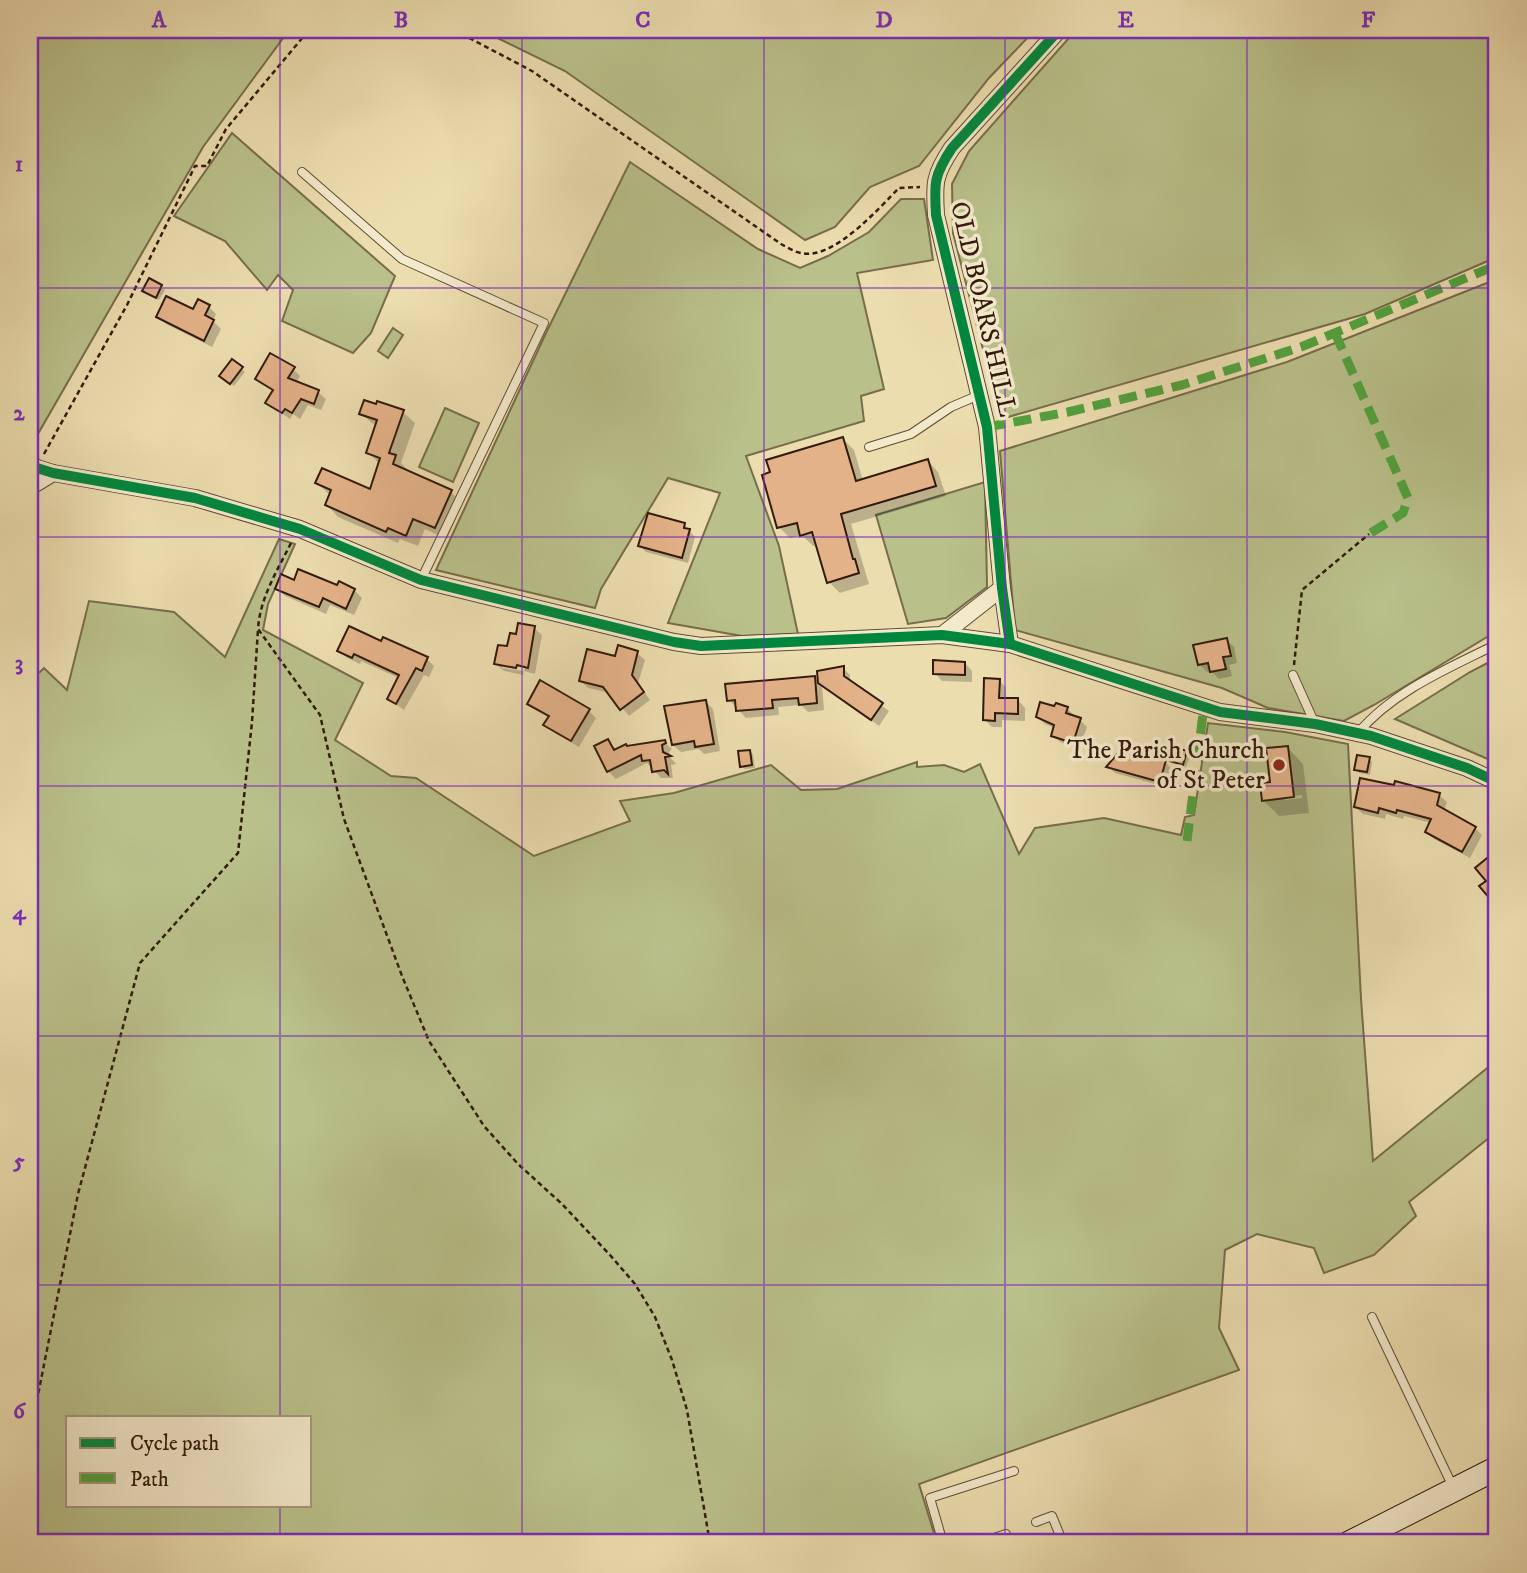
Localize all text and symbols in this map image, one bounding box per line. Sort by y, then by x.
text: A [151,6,168,35]
text: B [394,6,408,35]
text: C [635,6,651,35]
text: D [875,6,893,35]
text: E [1118,6,1134,35]
text: F [1361,6,1376,35]
text: 1 [15,150,23,179]
street label: OLD BOARS HILL [942,198,1024,420]
text: 2 [13,399,25,428]
text: 3 [15,649,23,678]
place label: The Parish Church of St Peter [1067,734,1265,797]
marker: The Parish Church of St Peter [1271,757,1287,773]
text: 4 [12,898,27,927]
text: 5 [12,1147,25,1176]
text: 6 [13,1397,27,1426]
legend [66,1416,312,1506]
text: Cycle path [130,1431,219,1457]
text: Path [130,1467,169,1493]

